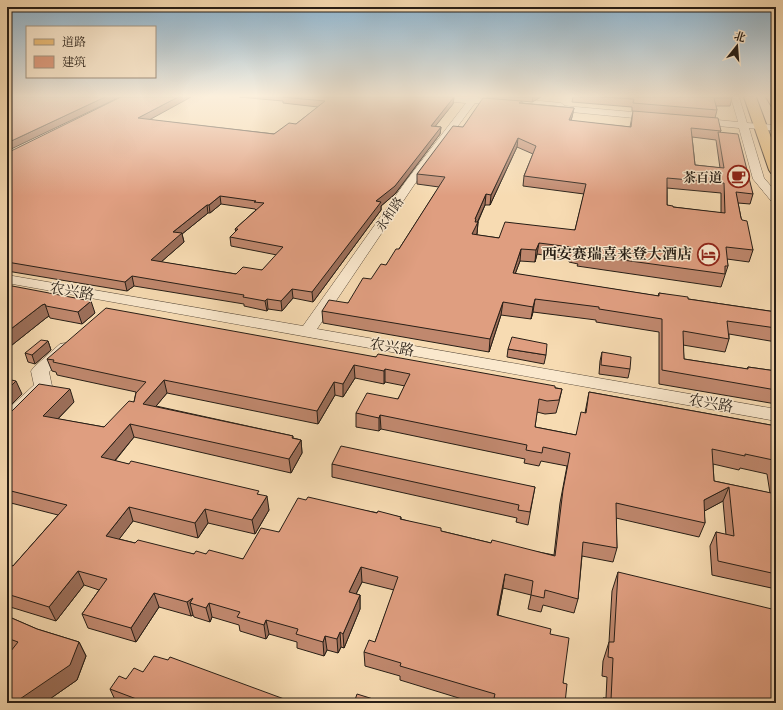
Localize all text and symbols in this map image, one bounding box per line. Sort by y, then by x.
legend [26,26,156,78]
north arrow [717,26,757,66]
text: 北 [733,29,747,45]
text: 道路 [62,35,86,49]
text: 建筑 [62,55,86,69]
cafe icon: 茶百道 [725,164,751,190]
place label: 茶百道 [683,170,722,185]
street label: 永和路 [372,194,407,235]
hotel icon: 西安赛瑞喜来登大酒店 [695,241,721,267]
place label: 西安赛瑞喜来登大酒店 [542,245,692,263]
street label: 农兴路 [48,278,96,304]
street label: 农兴路 [368,334,416,360]
street label: 农兴路 [687,390,735,416]

